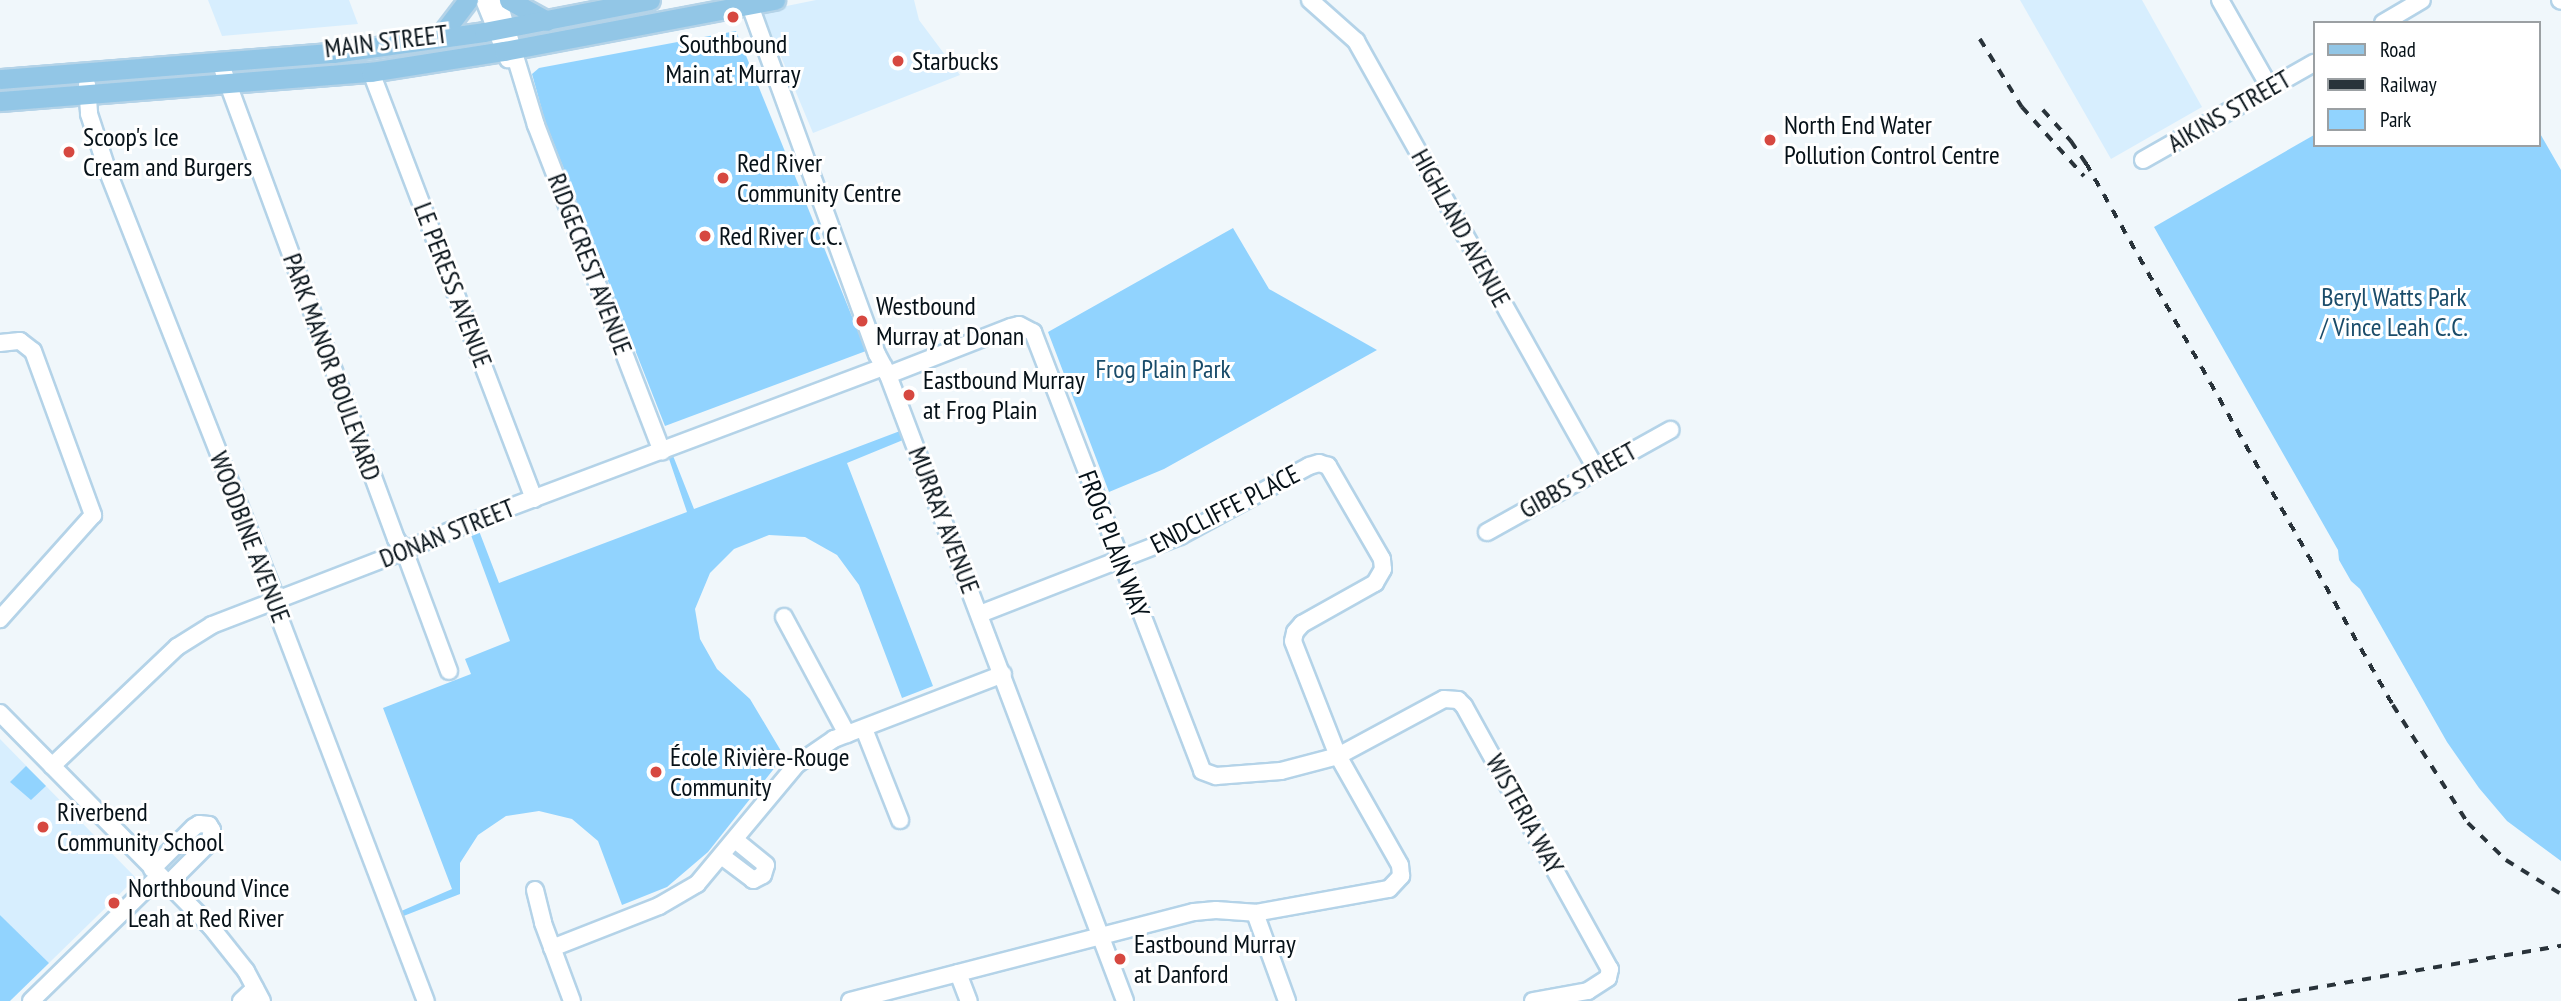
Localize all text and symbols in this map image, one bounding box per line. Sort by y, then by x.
marker: Southbound Main at Murray [725,9,741,25]
street label: MAIN STREET [323,18,449,64]
legend [2312,21,2540,147]
place label: Southbound Main at Murray [666,28,800,90]
text: Road [2380,36,2416,63]
place label: Starbucks [912,45,999,77]
marker: Starbucks [890,53,906,69]
street label: AIKINS STREET [2162,63,2296,159]
text: Railway [2380,71,2437,98]
text: Park [2380,106,2411,133]
place label: North End Water Pollution Control Centre [1784,109,2000,170]
place label: Scoop's Ice Cream and Burgers [83,121,252,182]
marker: North End Water Pollution Control Centre [1762,132,1778,148]
street label: HIGHLAND AVENUE [1405,143,1517,313]
marker: Scoop's Ice Cream and Burgers [61,144,77,160]
place label: Red River Community Centre [737,147,902,208]
street label: RIDGECREST AVENUE [541,168,639,360]
marker: Red River Community Centre [715,170,731,186]
street label: LE PERESS AVENUE [407,198,499,372]
place label: Red River C.C. [719,220,843,252]
marker: Red River C.C. [697,228,713,244]
street label: PARK MANOR BOULEVARD [276,249,388,485]
park label: Beryl Watts Park / Vince Leah C.C. [2320,281,2468,342]
place label: Westbound Murray at Donan [876,290,1025,352]
marker: Westbound Murray at Donan [854,313,870,329]
park label: Frog Plain Park [1095,353,1231,385]
place label: Eastbound Murray at Frog Plain [923,364,1085,426]
marker: Eastbound Murray at Frog Plain [901,387,917,403]
street label: GIBBS STREET [1514,435,1642,525]
street label: MURRAY AVENUE [902,442,986,598]
street label: WOODBINE AVENUE [203,447,297,627]
street label: ENDCLIFFE PLACE [1145,458,1305,560]
street label: FROG PLAIN WAY [1072,466,1156,622]
street label: DONAN STREET [375,492,519,574]
place label: École Rivière-Rouge Community [670,741,849,802]
street label: WISTERIA WAY [1479,748,1571,880]
marker: École Rivière-Rouge Community [648,764,664,780]
place label: Riverbend Community School [57,796,224,858]
marker: Riverbend Community School [35,819,51,835]
place label: Northbound Vince Leah at Red River [128,872,290,934]
marker: Northbound Vince Leah at Red River [106,895,122,911]
place label: Eastbound Murray at Danford [1134,928,1296,990]
marker: Eastbound Murray at Danford [1112,951,1128,967]

